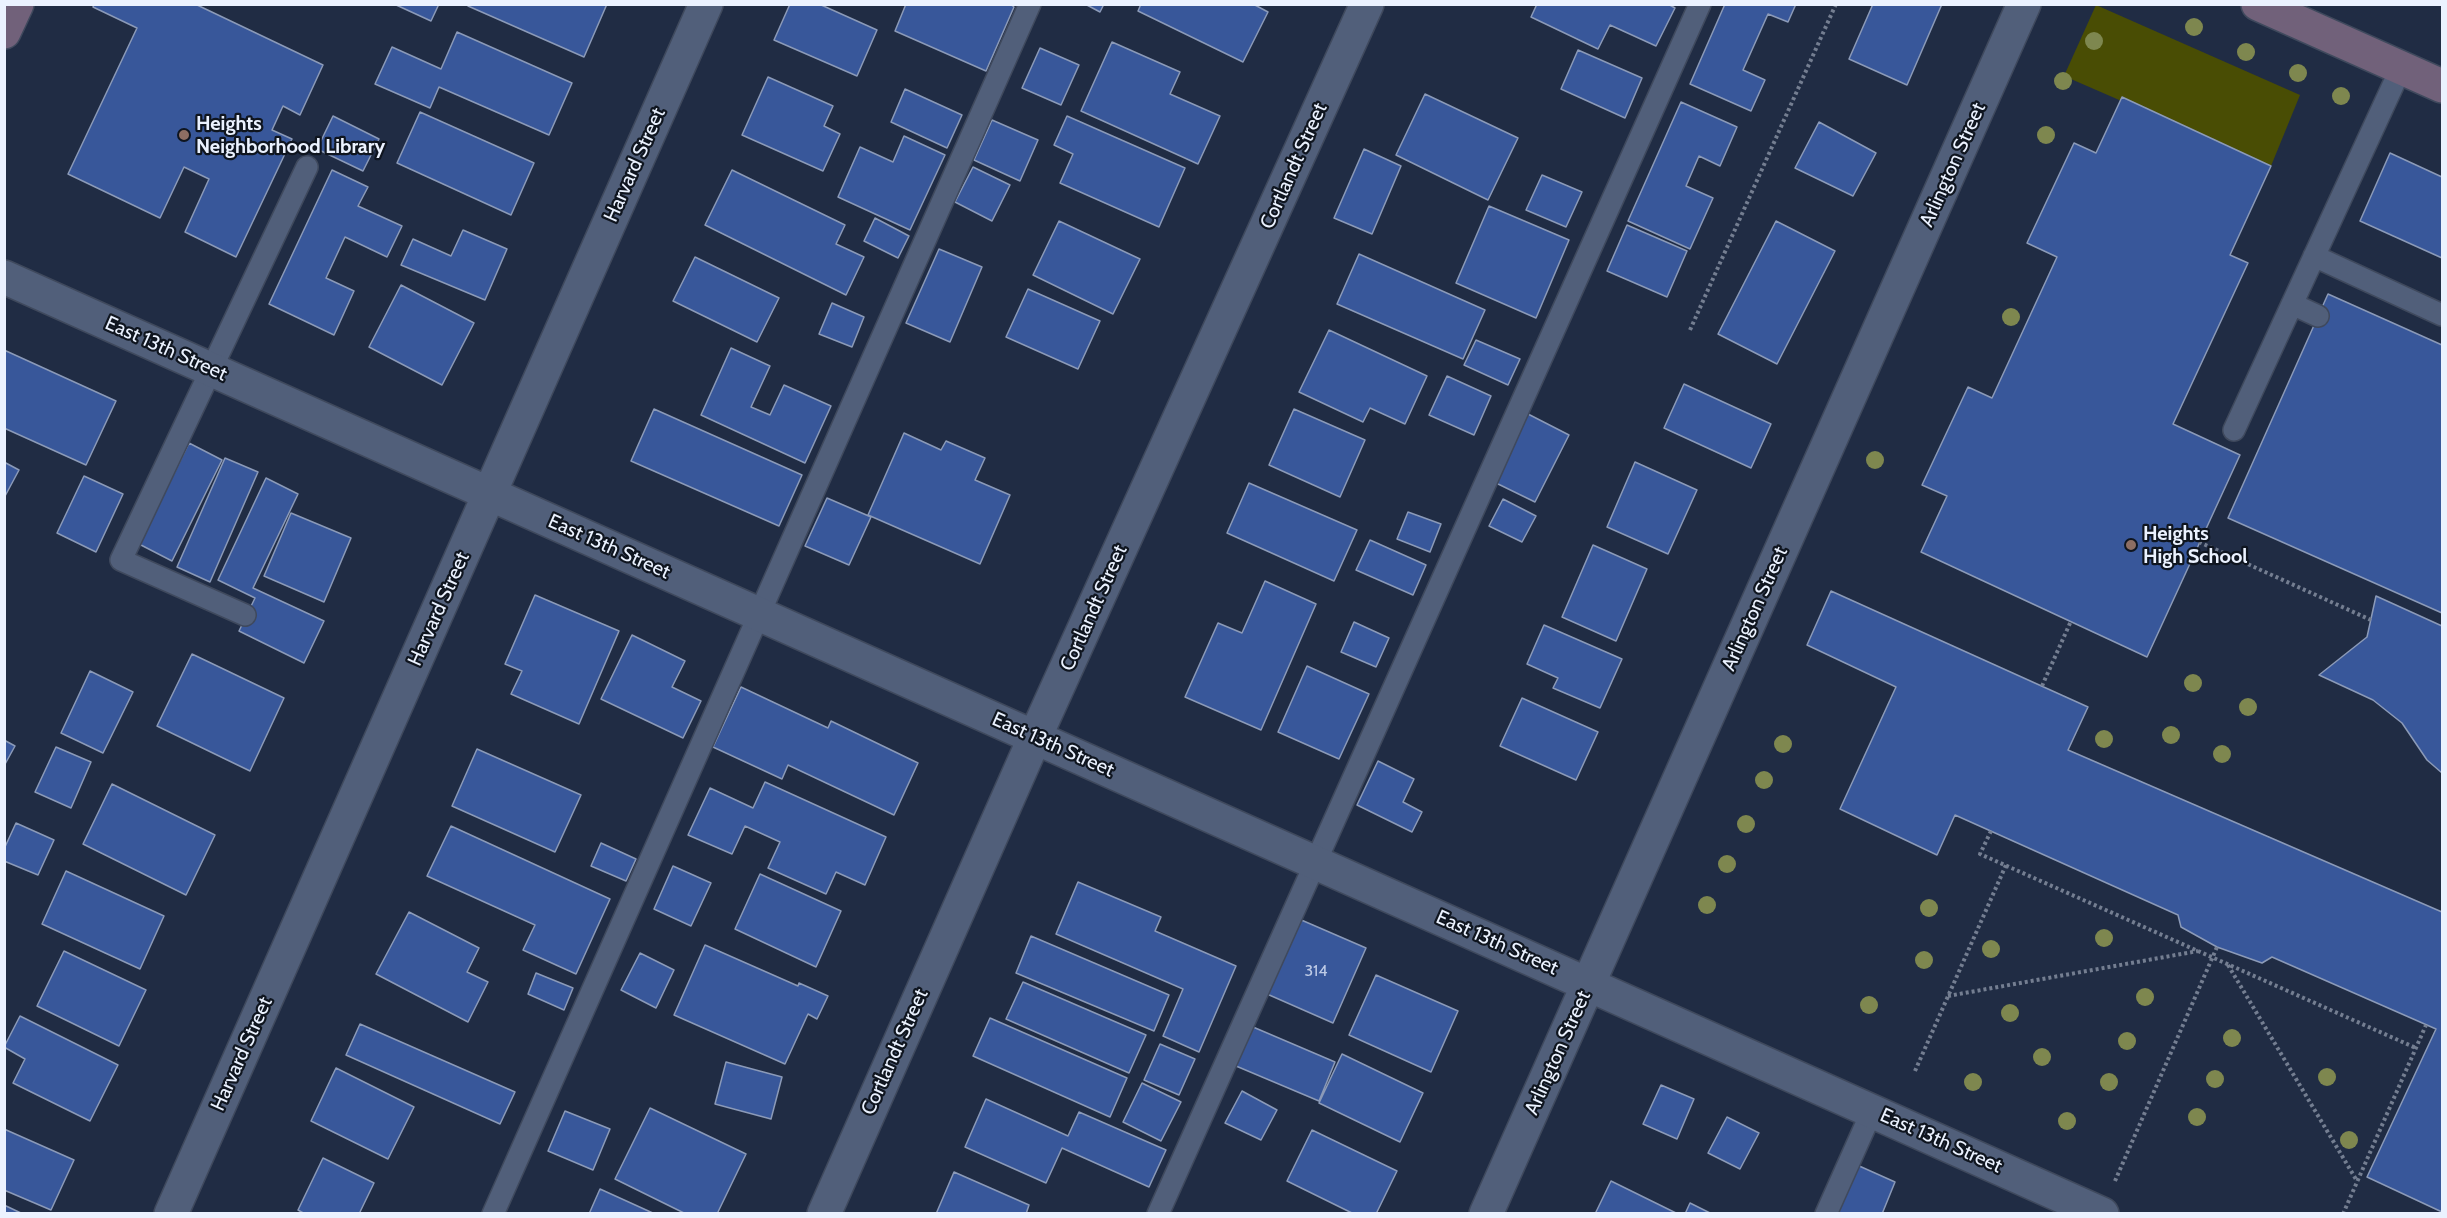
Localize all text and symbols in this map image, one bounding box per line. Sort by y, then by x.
street label: Cortlandt Street [1256,99,1332,233]
street label: Arlington Street [1915,99,1991,231]
street label: Harvard Street [599,104,671,226]
place label: Heights Neighborhood Library [196,112,385,159]
marker: Heights Neighborhood Library [177,128,191,142]
street label: East 13th Street [101,311,231,387]
street label: East 13th Street [544,509,674,585]
place label: Heights High School [2143,522,2248,569]
marker: Heights High School [2124,538,2138,552]
street label: Cortlandt Street [1056,541,1132,675]
street label: Arlington Street [1717,543,1793,675]
street label: Harvard Street [403,548,475,670]
street label: East 13th Street [988,707,1118,783]
street label: East 13th Street [1432,905,1562,981]
house number: 314 [1304,961,1328,981]
street label: Cortlandt Street [857,985,933,1119]
street label: Arlington Street [1520,987,1596,1119]
street label: Harvard Street [206,993,278,1115]
street label: East 13th Street [1876,1103,2006,1179]

